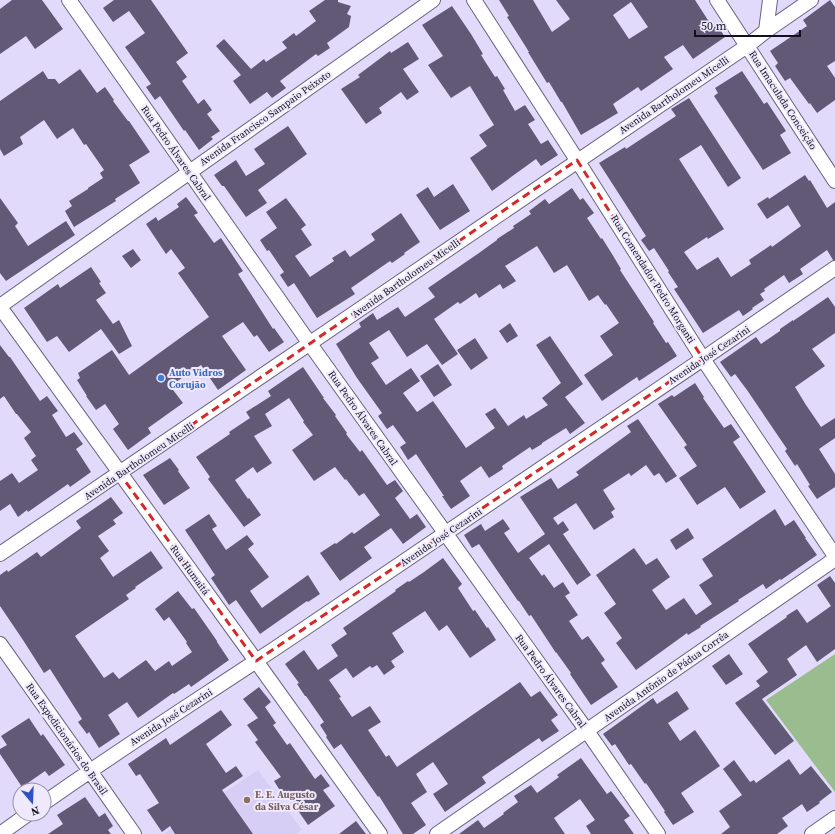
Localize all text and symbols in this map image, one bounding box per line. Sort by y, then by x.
scale bar [695,12,800,38]
text: 50 m [701,18,727,34]
street label: Rua Imaculada Conceição [746,48,820,152]
street label: Avenida Bartholomeu Micelli [616,53,732,137]
street label: Avenida Francisco Sampaio Peixoto [197,67,334,168]
street label: Rua Pedro Álvares Cabral [138,103,214,203]
street label: Rua Comendador Pedro Morganti [608,212,698,346]
street label: Avenida Bartholomeu Micelli [349,235,463,321]
street label: Avenida José Cezarini [666,323,752,387]
place label: Auto Vidros Corujão [169,366,223,391]
street label: Rua Pedro Álvares Cabral [325,368,401,468]
marker: Auto Vidros Corujão [156,373,166,383]
street label: Avenida Bartholomeu Micelli [81,419,197,503]
street label: Avenida José Cezarini [398,505,484,569]
street label: Rua Humaitá [168,542,213,598]
street label: Avenida Antônio de Pádua Corrêa [601,627,732,724]
street label: Rua Pedro Álvares Cabral [513,632,589,730]
street label: Rua Expedicionários do Brasil [23,681,111,797]
street label: Avenida José Cezarini [127,685,215,749]
north arrow [12,782,52,822]
place label: E. E. Augusto da Silva César [255,788,319,813]
marker: E. E. Augusto da Silva César [242,795,252,805]
text: N [29,803,41,819]

